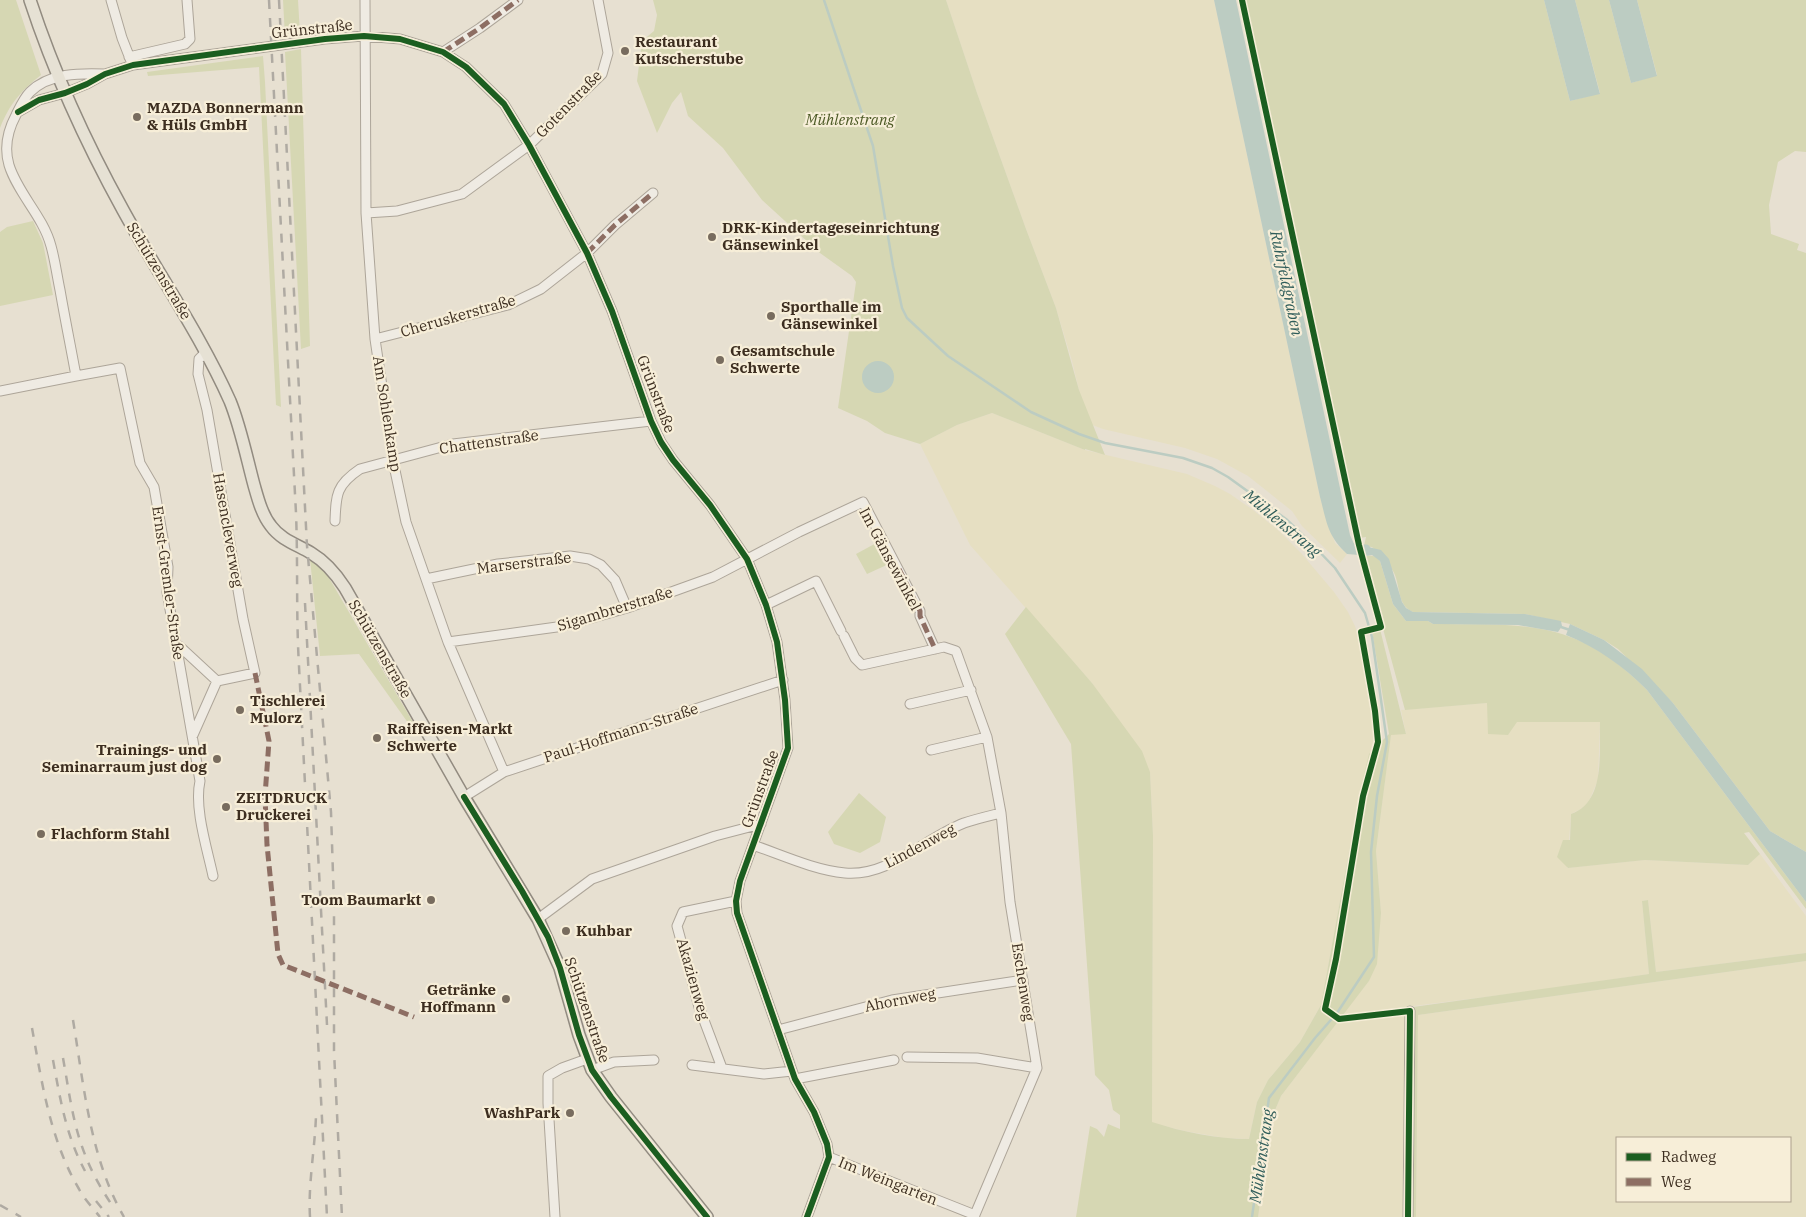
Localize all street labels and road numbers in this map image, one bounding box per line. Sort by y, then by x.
street label: Grünstraße [270,15,354,42]
street label: Gotenstraße [532,66,606,142]
street label: Schützenstraße [123,218,196,323]
street label: Cheruskerstraße [398,290,518,341]
street label: Grünstraße [633,352,680,435]
street label: Am Sohlenkamp [369,355,406,473]
street label: Chattenstraße [438,425,540,458]
street label: Hasencleverweg [209,471,248,589]
street label: Im Gänsewinkel [855,504,926,614]
street label: Ernst-Gremler-Straße [148,505,189,661]
street label: Marserstraße [476,547,572,578]
street label: Sigambrerstraße [555,582,675,635]
street label: Schützenstraße [345,596,416,701]
street label: Paul-Hoffmann-Straße [541,699,700,766]
street label: Grünstraße [737,747,782,830]
street label: Lindenweg [881,819,958,872]
street label: Akazienweg [673,936,714,1022]
street label: Eschenweg [1008,941,1039,1023]
street label: Schützenstraße [560,954,614,1065]
street label: Ahornweg [863,983,937,1016]
street label: Im Weingarten [836,1152,941,1209]

